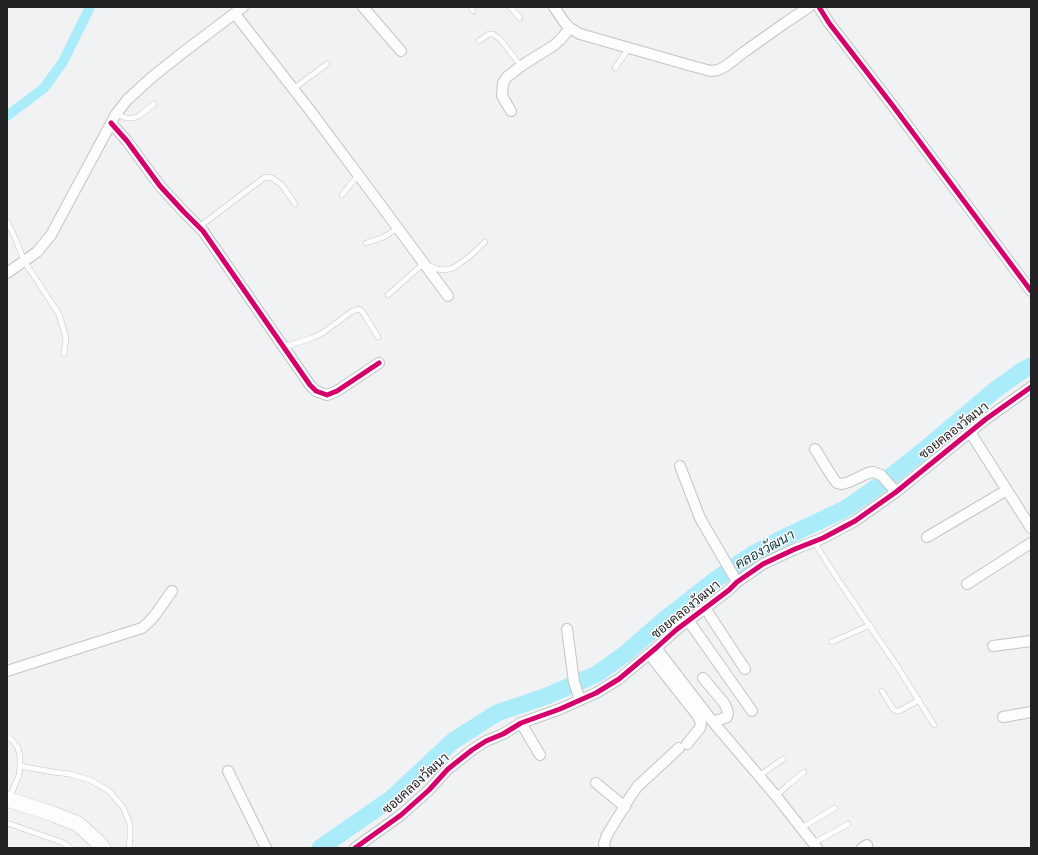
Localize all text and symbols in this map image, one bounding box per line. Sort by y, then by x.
street label: ซอยคลองวัฒนา [916,399,992,463]
water label: คลองวัฒนา [732,527,798,573]
street label: ซอยคลองวัฒนา [648,577,724,643]
street label: ซอยคลองวัฒนา [380,750,452,818]

